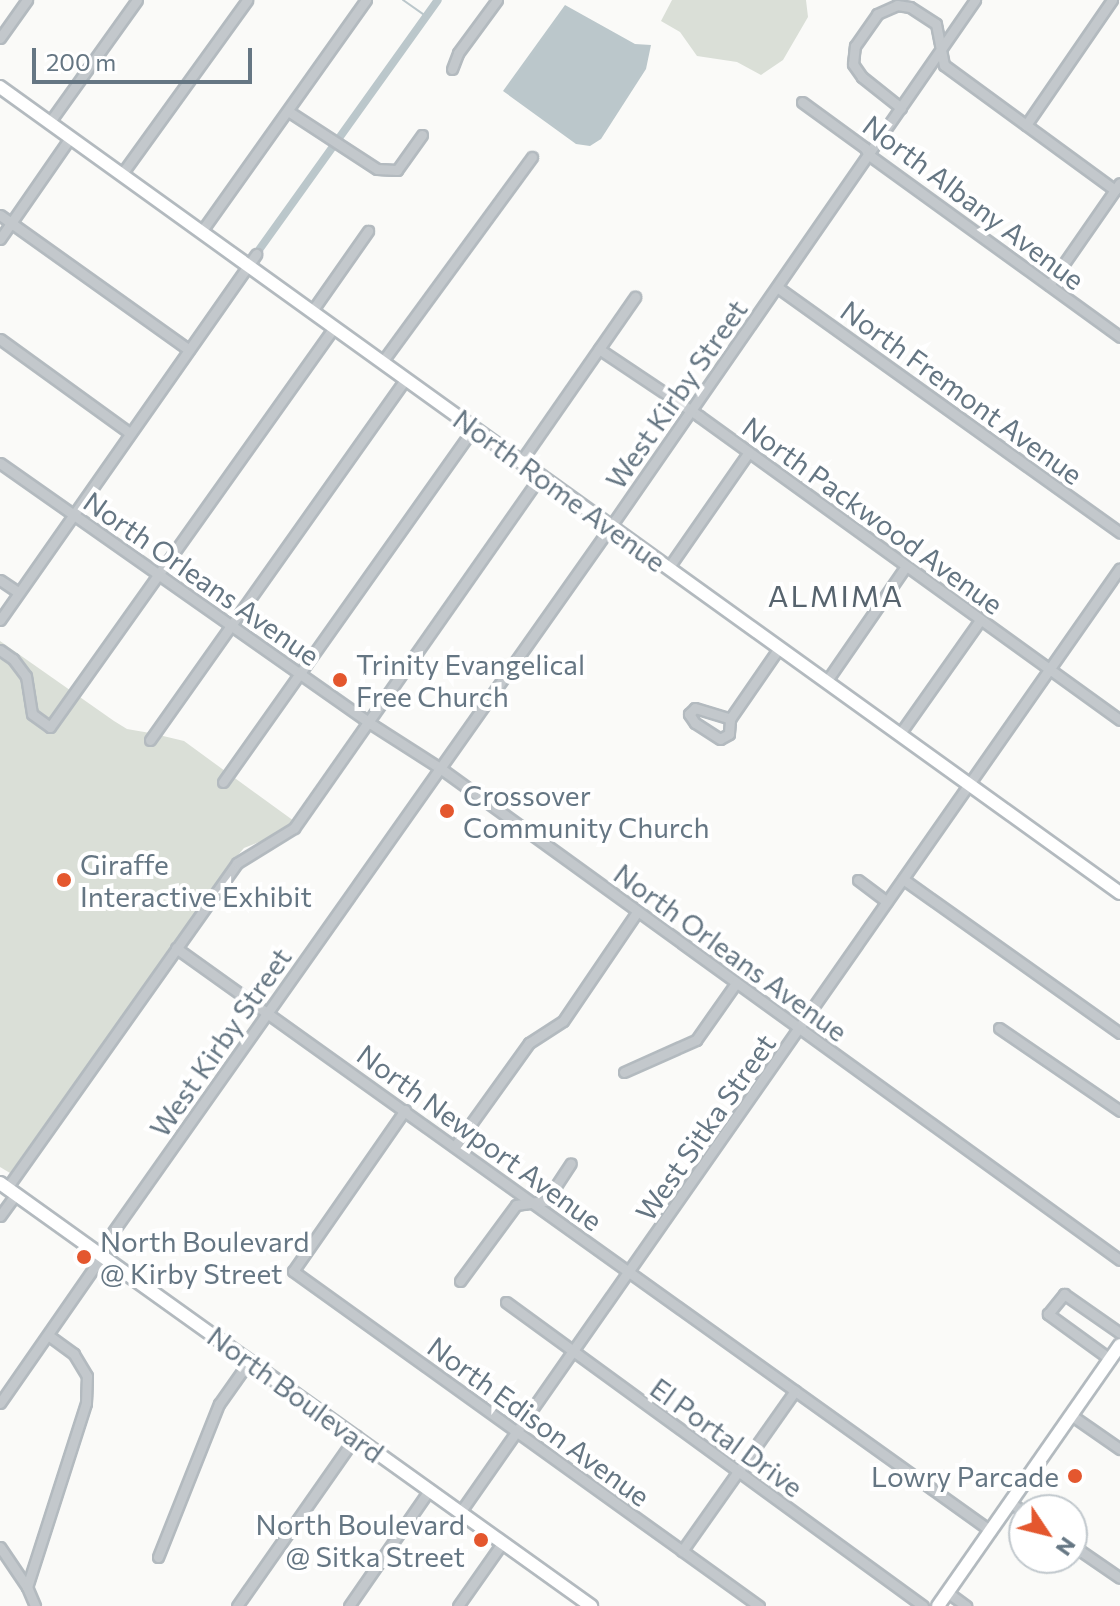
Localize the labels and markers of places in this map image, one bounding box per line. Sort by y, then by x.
place label: Trinity Evangelical Free Church [356,647,585,713]
marker: Trinity Evangelical Free Church [331,671,349,689]
place label: Crossover Community Church [463,778,709,844]
marker: Crossover Community Church [438,802,456,820]
place label: Giraffe Interactive Exhibit [80,847,312,913]
marker: Giraffe Interactive Exhibit [55,871,73,889]
place label: North Boulevard @ Kirby Street [100,1224,309,1290]
marker: North Boulevard @ Kirby Street [75,1248,93,1266]
place label: Lowry Parcade [871,1459,1059,1493]
marker: Lowry Parcade [1066,1467,1084,1485]
place label: North Boulevard @ Sitka Street [256,1507,465,1573]
marker: North Boulevard @ Sitka Street [472,1531,490,1549]

